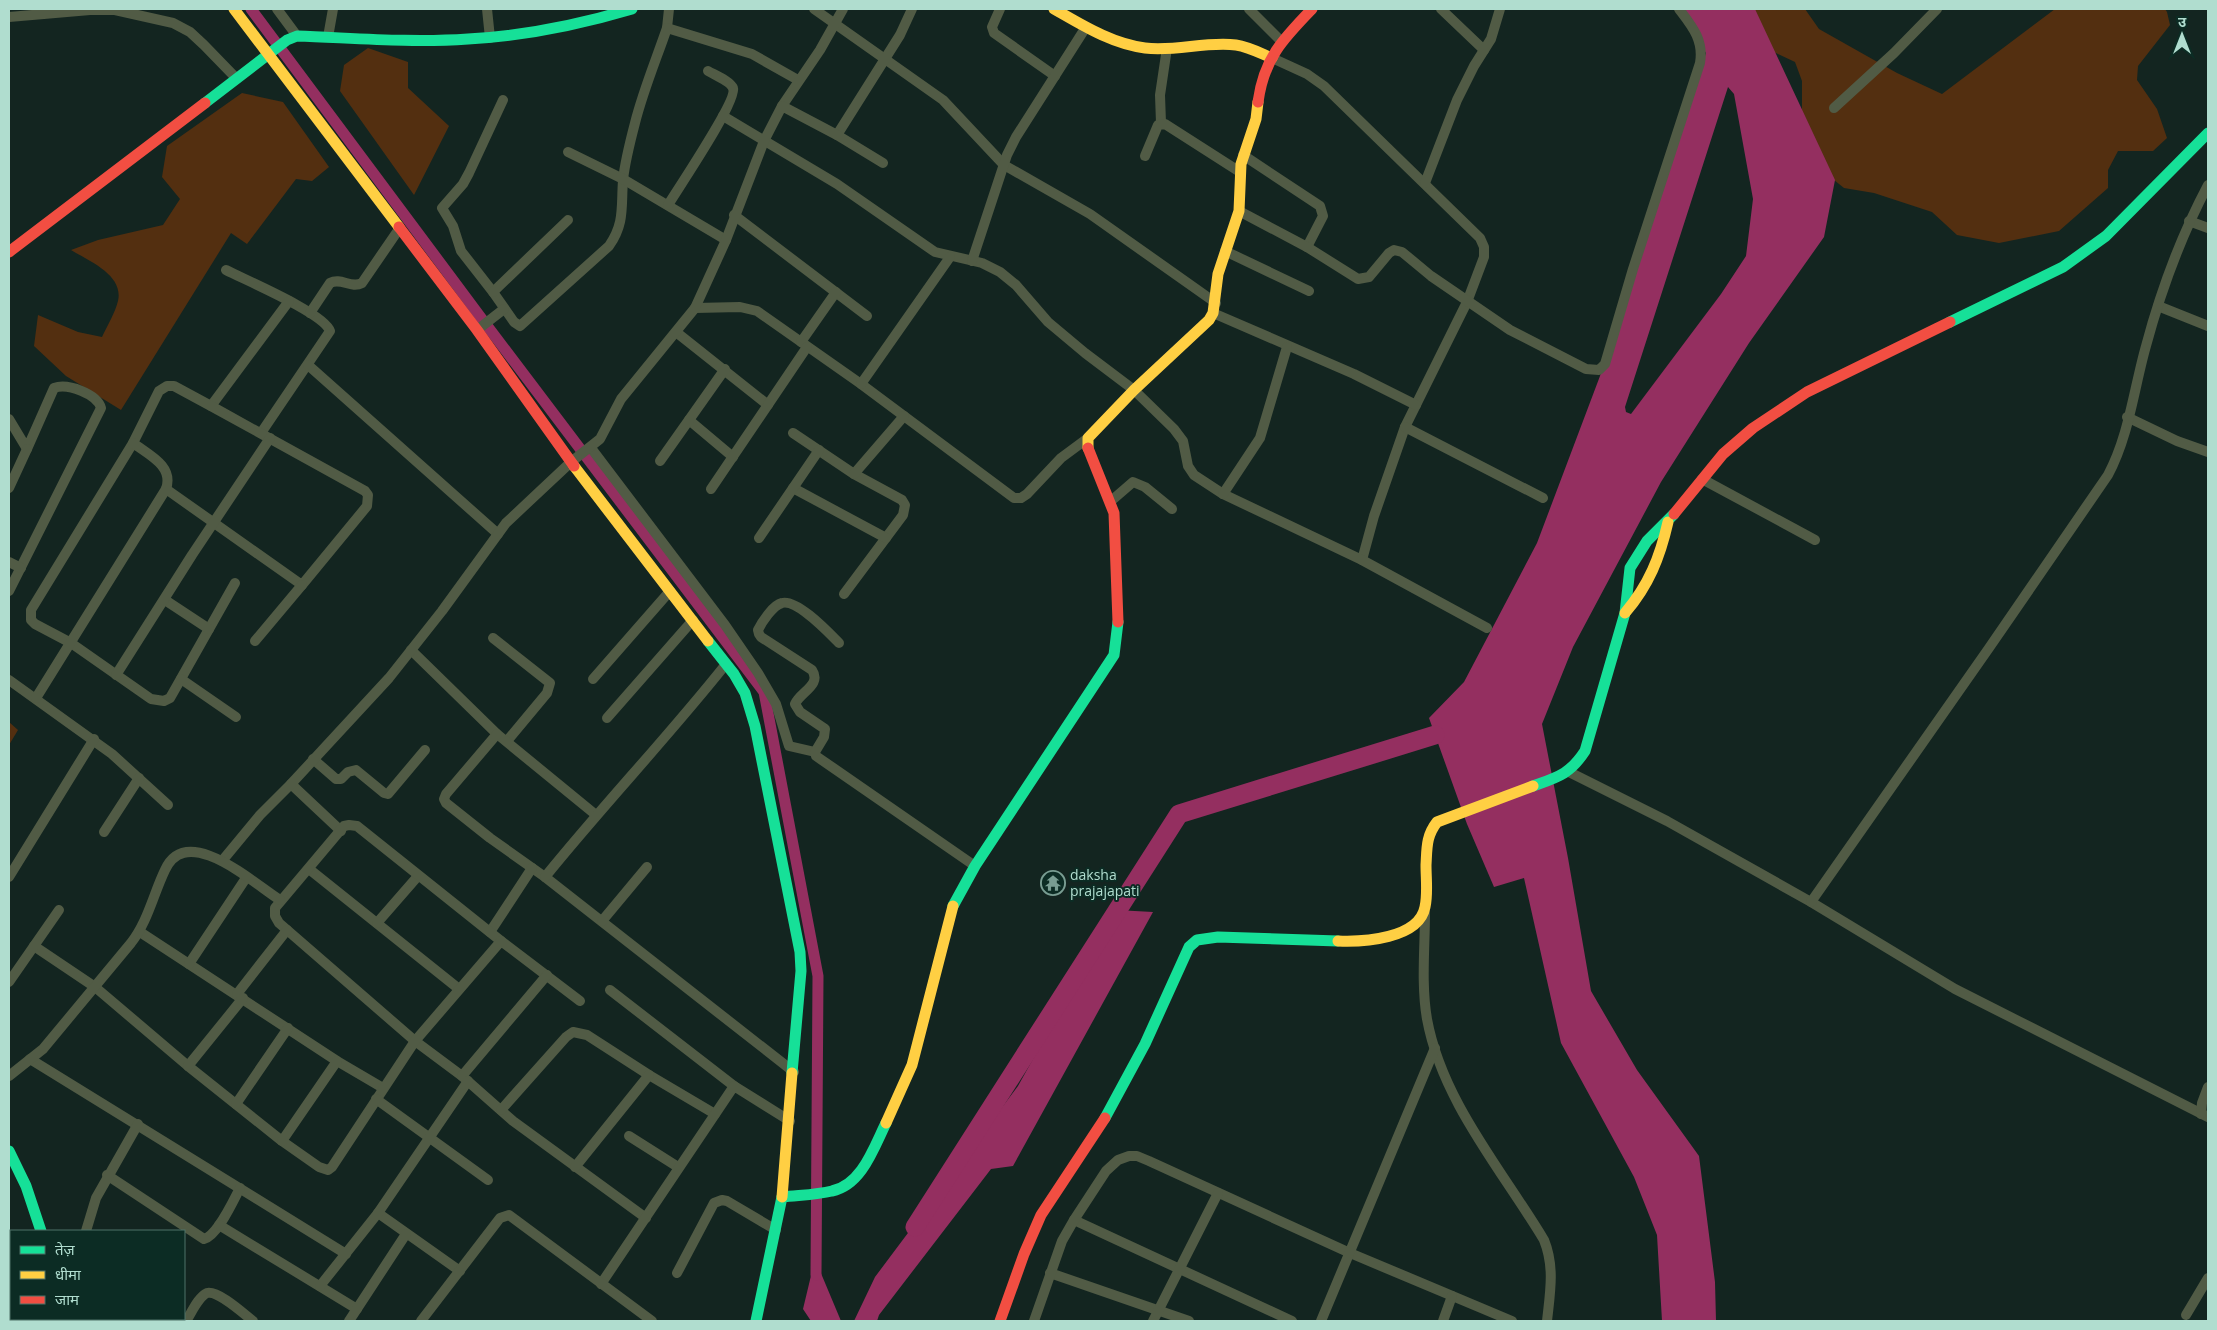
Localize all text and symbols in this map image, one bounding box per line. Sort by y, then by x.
north arrow [2157,10,2207,60]
text: उ [2178,12,2187,31]
place label: daksha prajajapati [1070,865,1140,900]
temple icon: daksha prajajapati [1040,870,1066,896]
legend [10,1230,185,1320]
text: तेज़ [55,1239,76,1259]
text: धीमा [55,1264,82,1284]
text: जाम [55,1289,80,1309]

